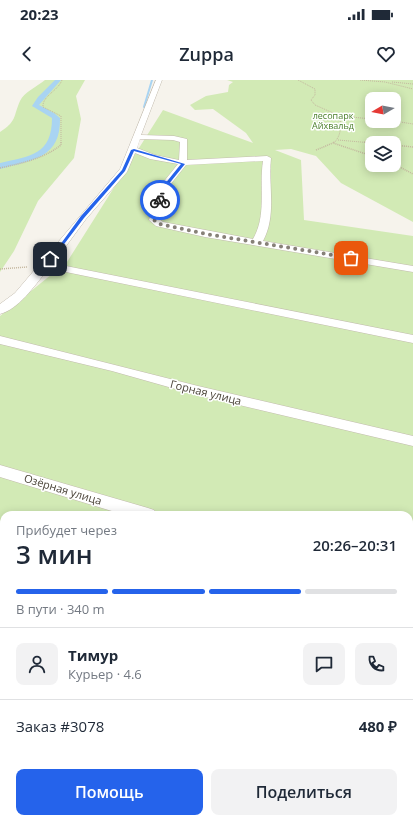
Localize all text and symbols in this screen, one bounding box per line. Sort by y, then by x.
text: 20:23 [20,4,59,24]
text: Zuppa [179,42,234,66]
icon: back [16,43,38,65]
icon: heart [375,43,397,65]
north arrow [365,92,401,128]
map controls [365,92,401,172]
park label: лесопарк Айхвальд [312,109,354,132]
button: layers [365,136,401,172]
courier [140,180,180,220]
icon: bike [149,189,171,211]
pin [334,241,368,275]
pin [33,242,67,276]
icon: bag [340,247,362,269]
icon: home [39,248,61,270]
street label: Горная улица [169,376,243,408]
street label: Озёрная улица [22,470,104,508]
text: Прибудет через [16,521,117,539]
text: 20:26–20:31 [313,535,397,555]
text: 3 мин [16,536,93,572]
text: В пути · 340 m [16,600,105,618]
button: person [16,643,58,685]
button: chat [303,643,345,685]
button: phone [355,643,397,685]
text: Тимур [68,645,118,665]
text: Курьер · 4.6 [68,665,142,683]
text: Заказ #3078 [16,716,104,736]
text: 480 ₽ [359,716,397,736]
button: Помощь [16,769,203,815]
button: Поделиться [211,769,397,815]

